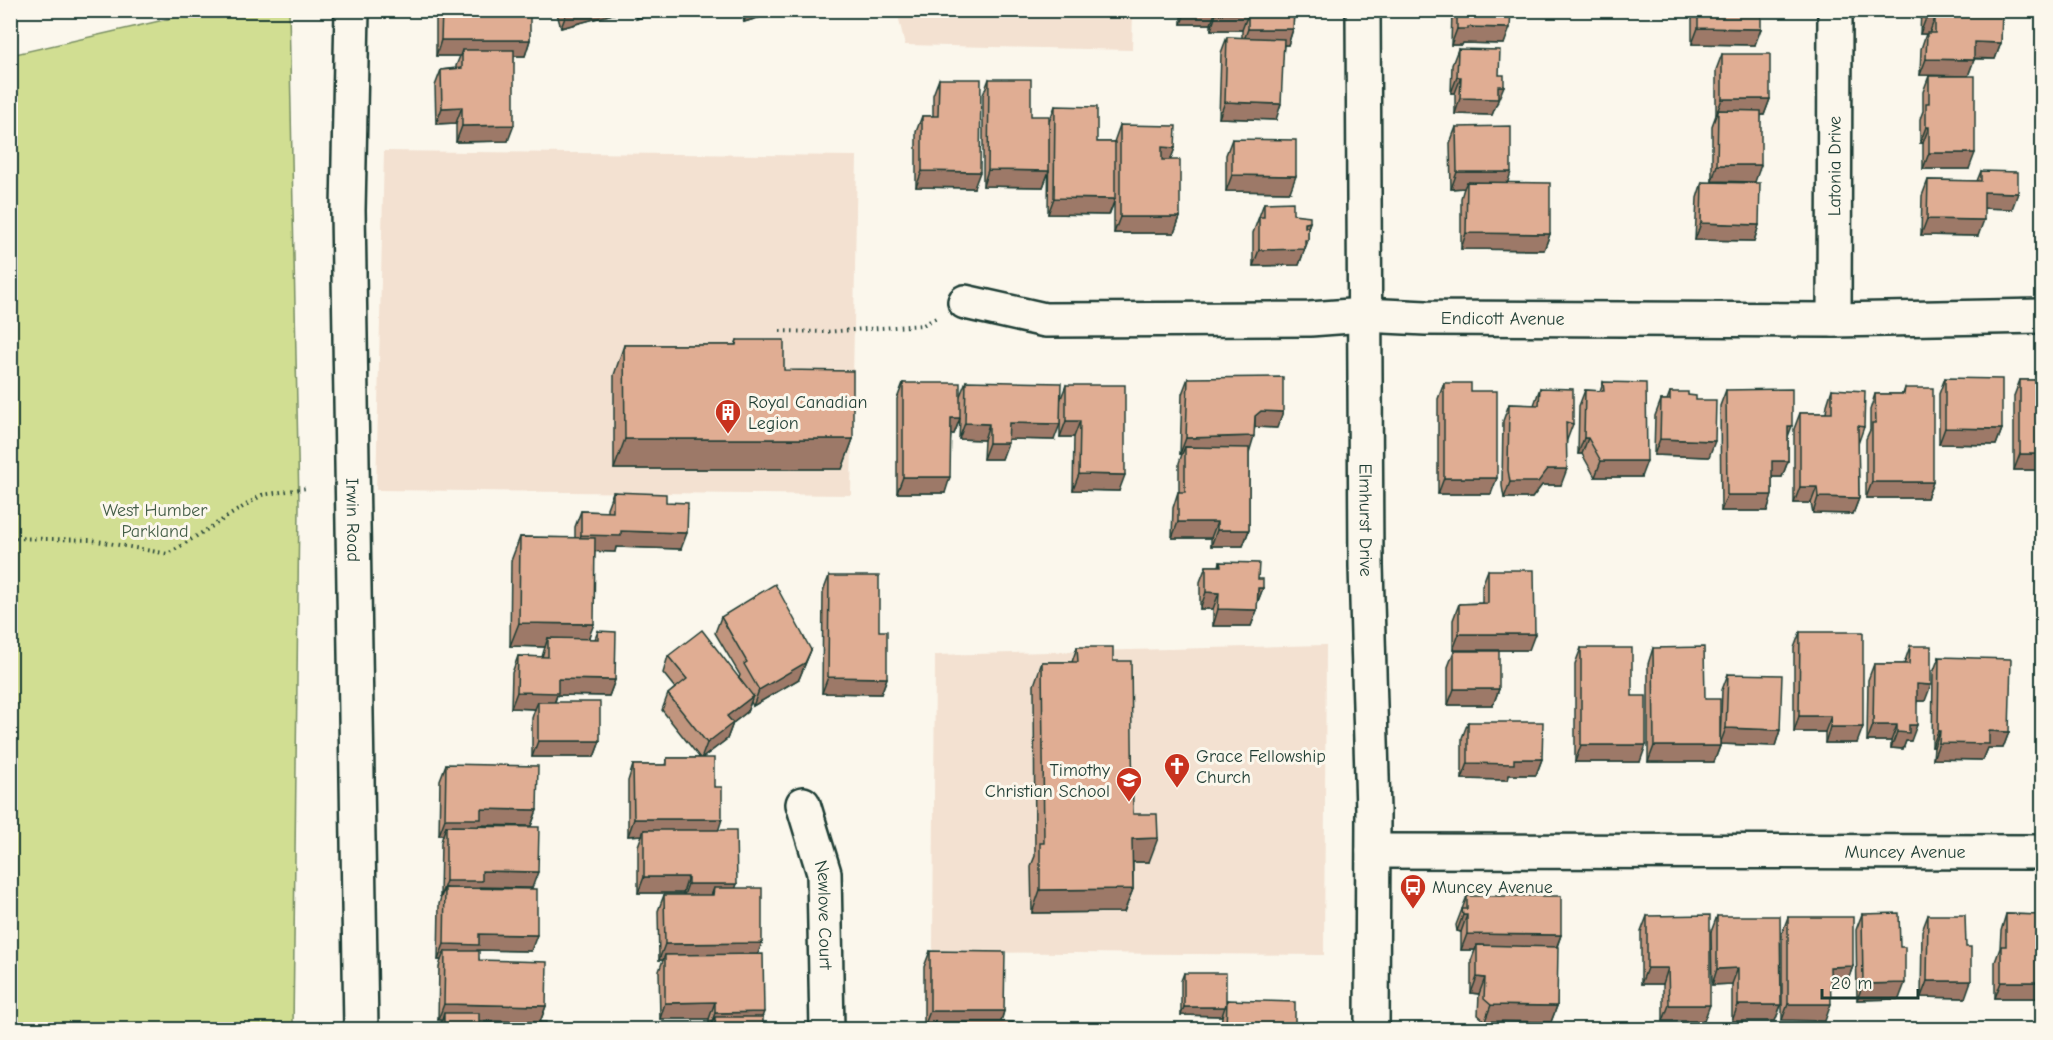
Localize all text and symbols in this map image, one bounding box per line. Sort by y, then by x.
street label: Latonia Drive [1824,116,1845,216]
street label: Endicott Avenue [1441,308,1565,329]
place label: Royal Canadian Legion [748,392,867,434]
building icon: Royal Canadian Legion [713,397,743,435]
street label: Elmhurst Drive [1355,463,1377,577]
street label: Irwin Road [342,478,364,562]
park label: West Humber Parkland [103,500,208,542]
place label: Grace Fellowship Church [1196,746,1326,788]
church icon: Grace Fellowship Church [1162,751,1192,789]
place label: Timothy Christian School [985,760,1111,802]
school or university icon: Timothy Christian School [1114,765,1144,803]
street label: Muncey Avenue [1845,841,1965,862]
street label: Newlove Court [810,858,836,971]
bus stop icon: Muncey Avenue [1398,872,1428,910]
place label: Muncey Avenue [1432,877,1553,898]
scale bar [1822,962,1918,1000]
text: 20 m [1831,973,1872,994]

